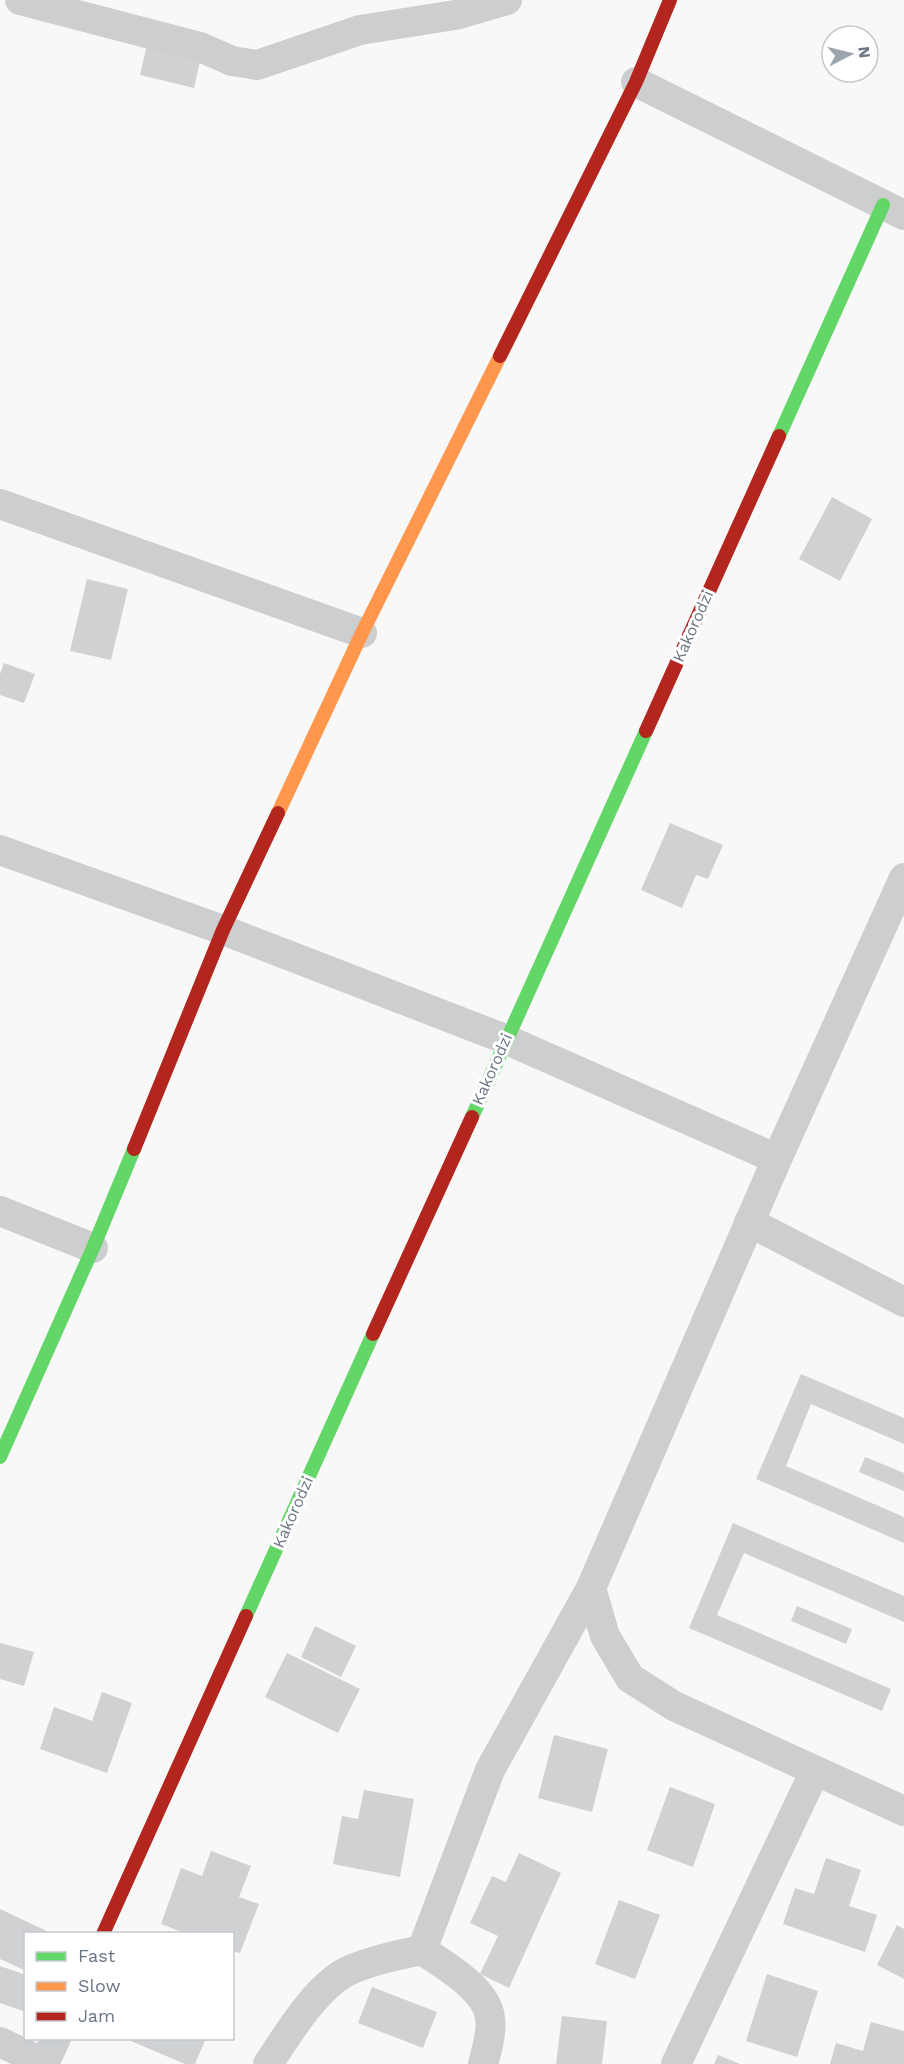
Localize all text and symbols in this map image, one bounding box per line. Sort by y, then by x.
north arrow [820,24,880,84]
text: N [854,45,875,59]
street label: Kakorodzi [669,587,717,665]
street label: Kakorodzi [468,1030,516,1108]
street label: Kakorodzi [269,1473,317,1551]
legend [24,1932,234,2040]
text: Fast [78,1945,116,1966]
text: Slow [78,1975,121,1996]
text: Jam [78,2005,115,2026]

